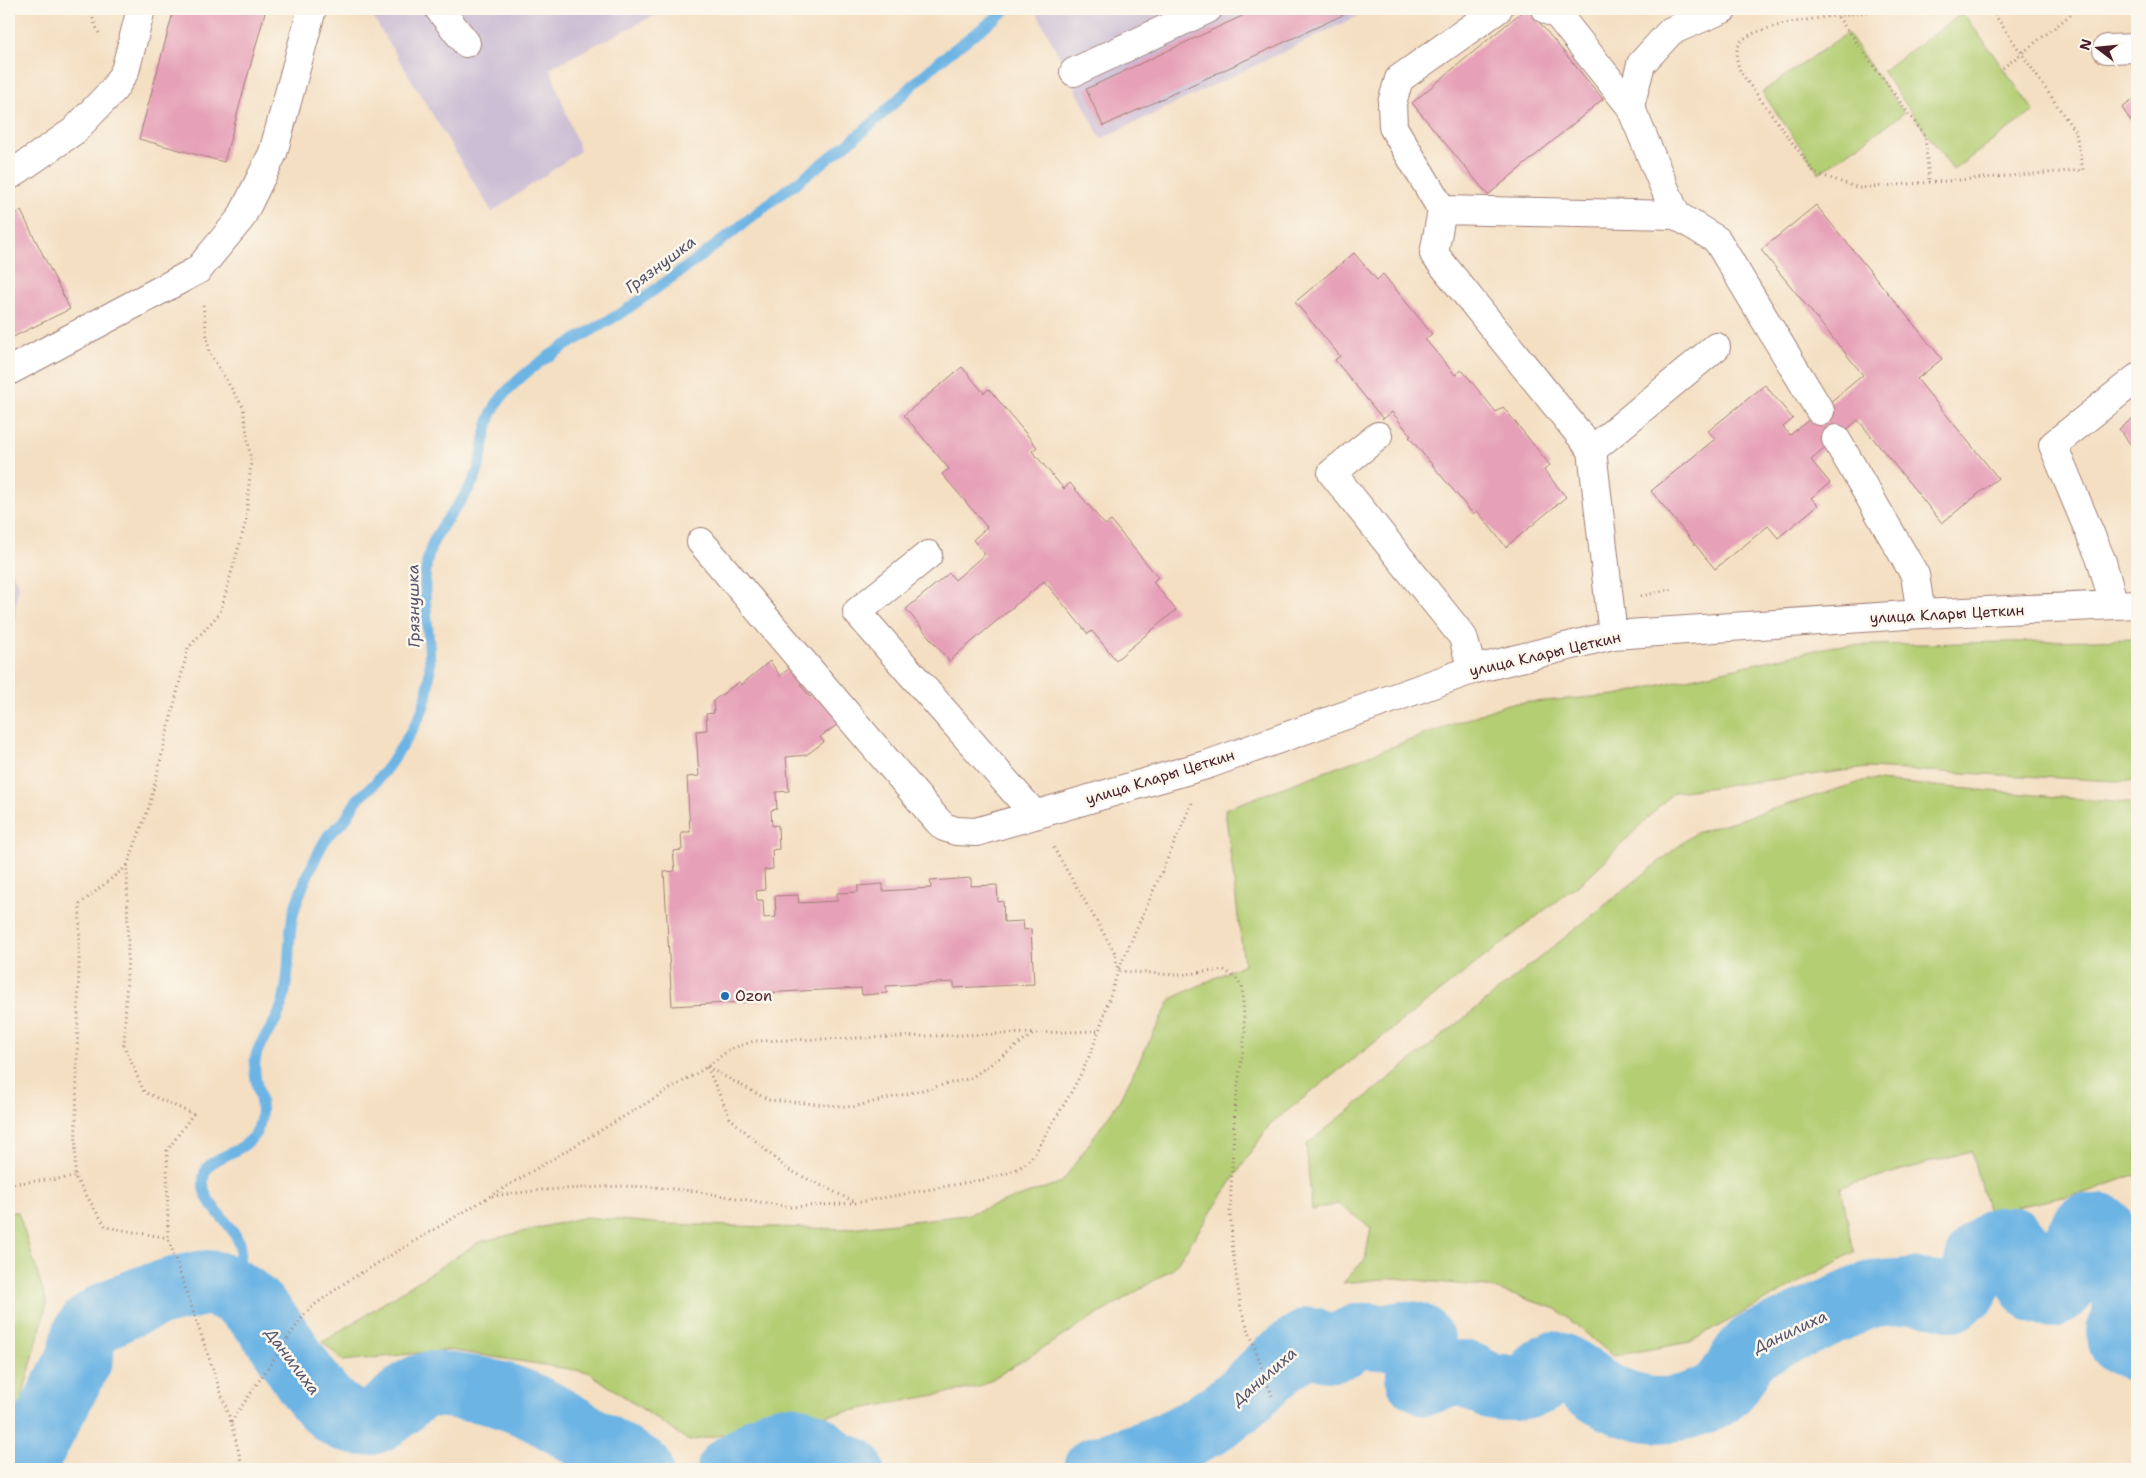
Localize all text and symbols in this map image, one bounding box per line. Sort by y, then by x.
north arrow [2074,22,2124,72]
text: N [2075,37,2096,52]
water label: Грязнушка [621,231,700,298]
water label: Грязнушка [402,564,425,648]
street label: улица Клары Цеткин [1869,600,2025,628]
street label: улица Клары Цеткин [1467,627,1623,681]
street label: улица Клары Цеткин [1083,745,1237,809]
place label: Ozon [735,986,772,1006]
marker: Ozon [719,990,731,1002]
water label: Данилиха [1749,1305,1831,1358]
water label: Данилиха [260,1323,325,1399]
water label: Данилиха [1227,1342,1301,1411]

